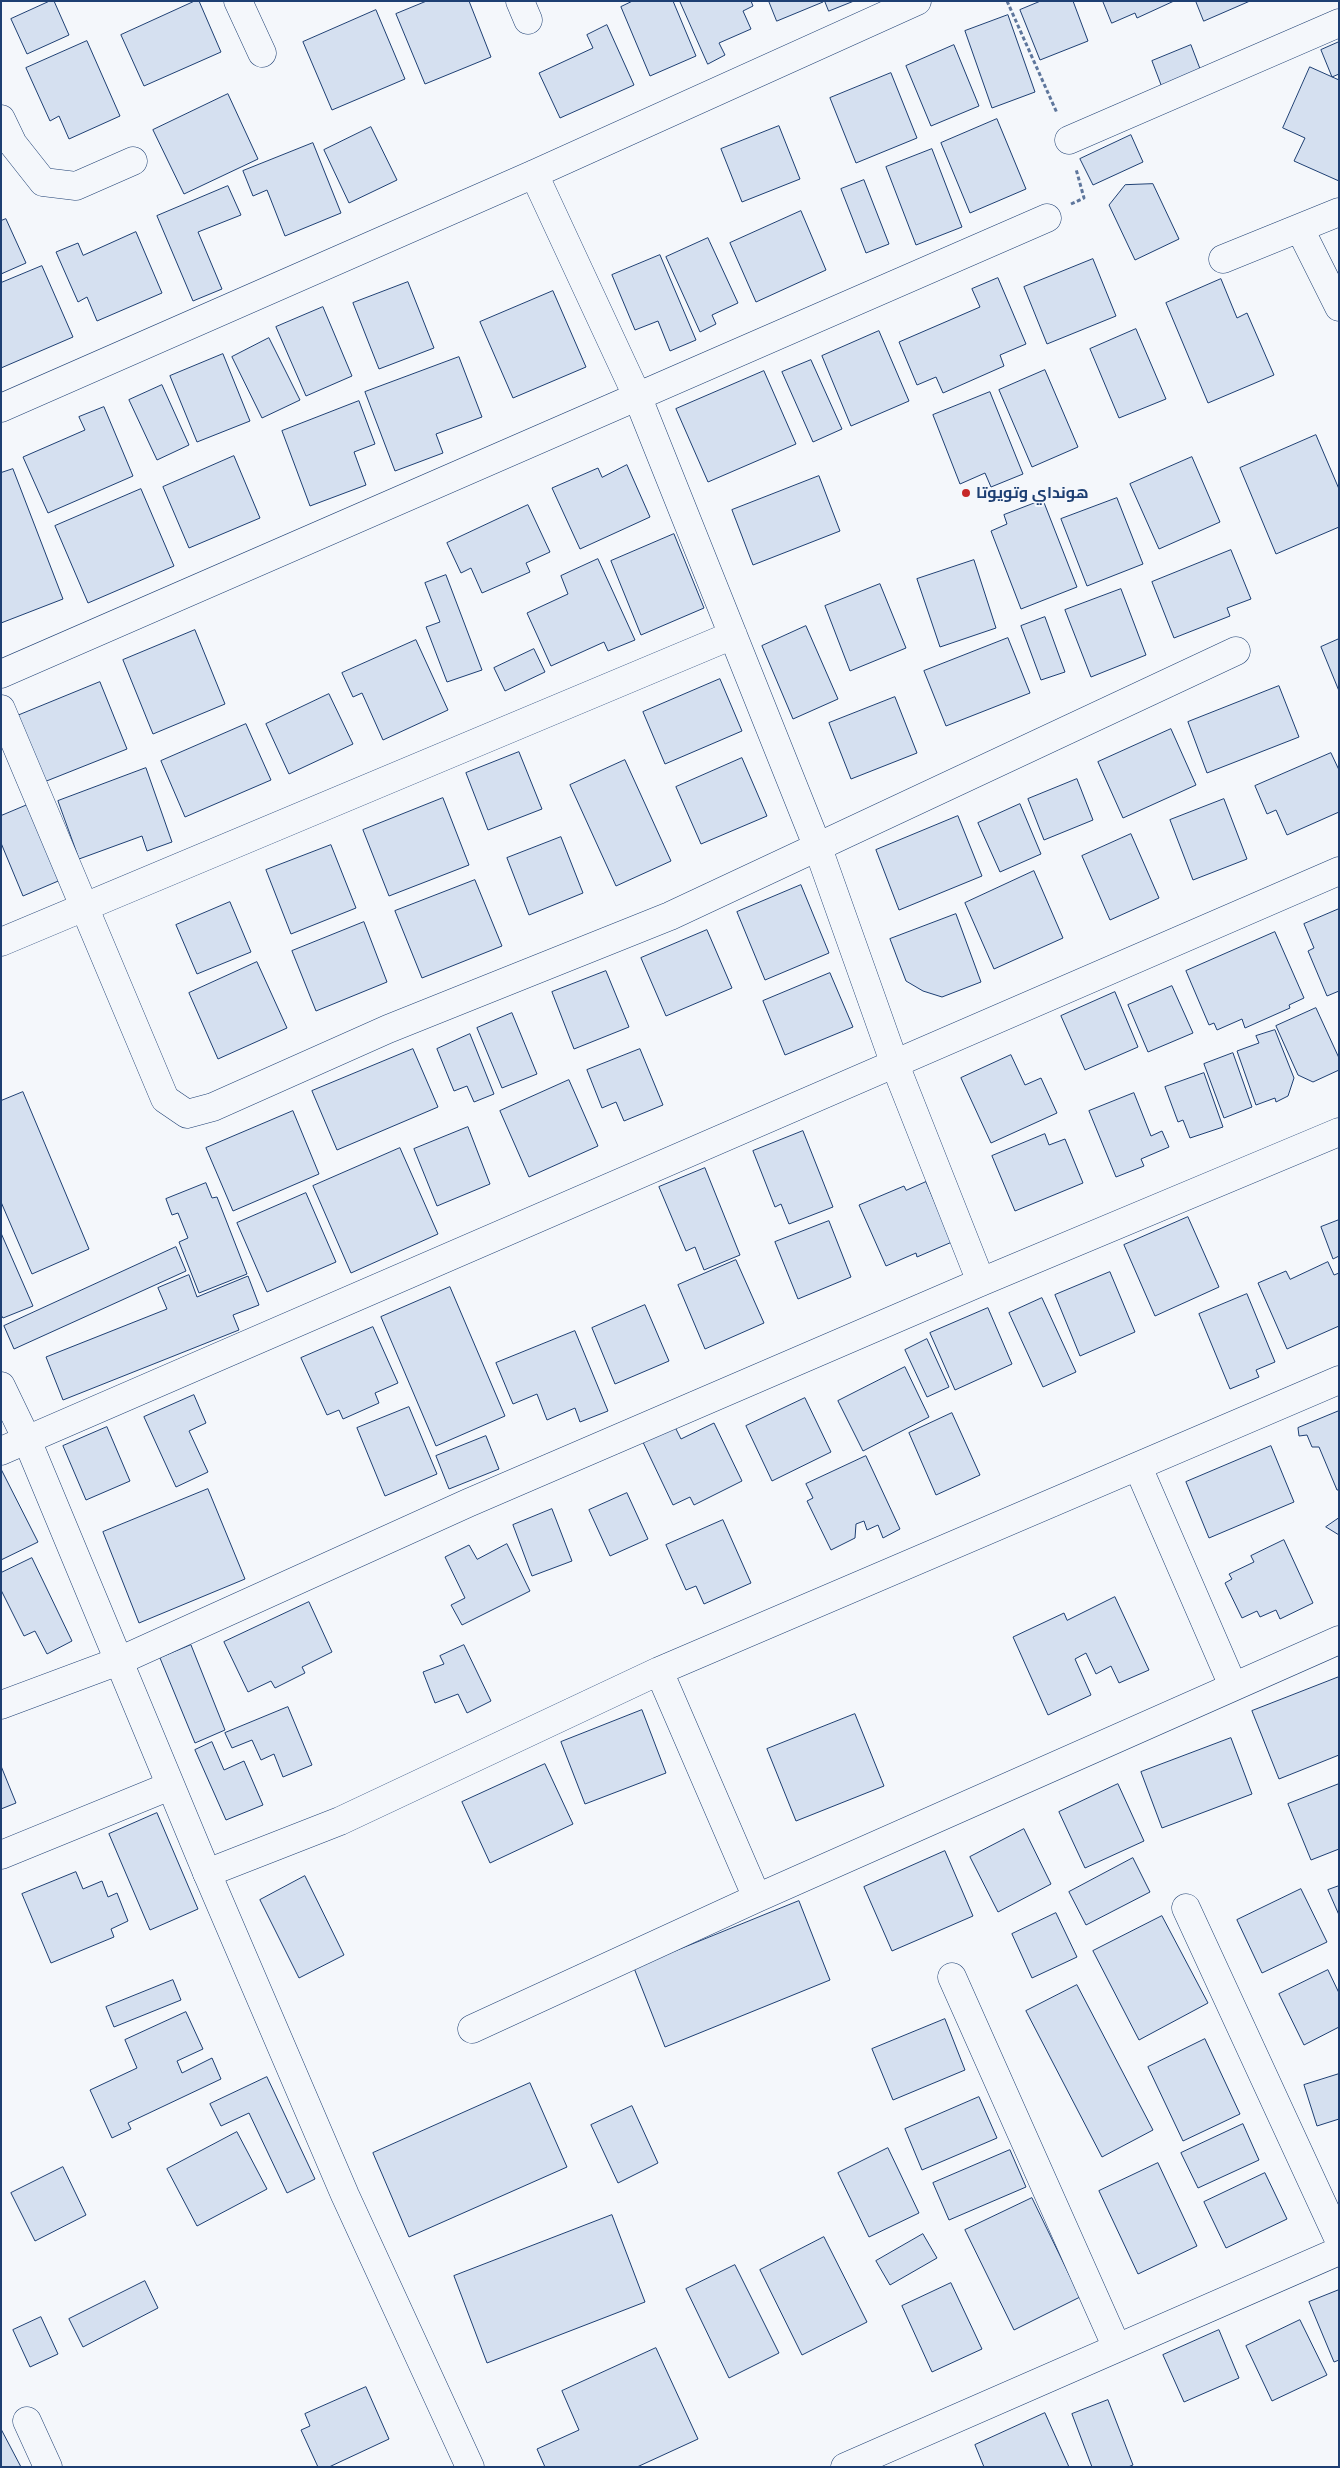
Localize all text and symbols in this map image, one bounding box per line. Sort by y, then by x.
place label: هونداي وتويوتا [976,483,1089,503]
marker: هونداي وتويوتا [960,487,972,499]

